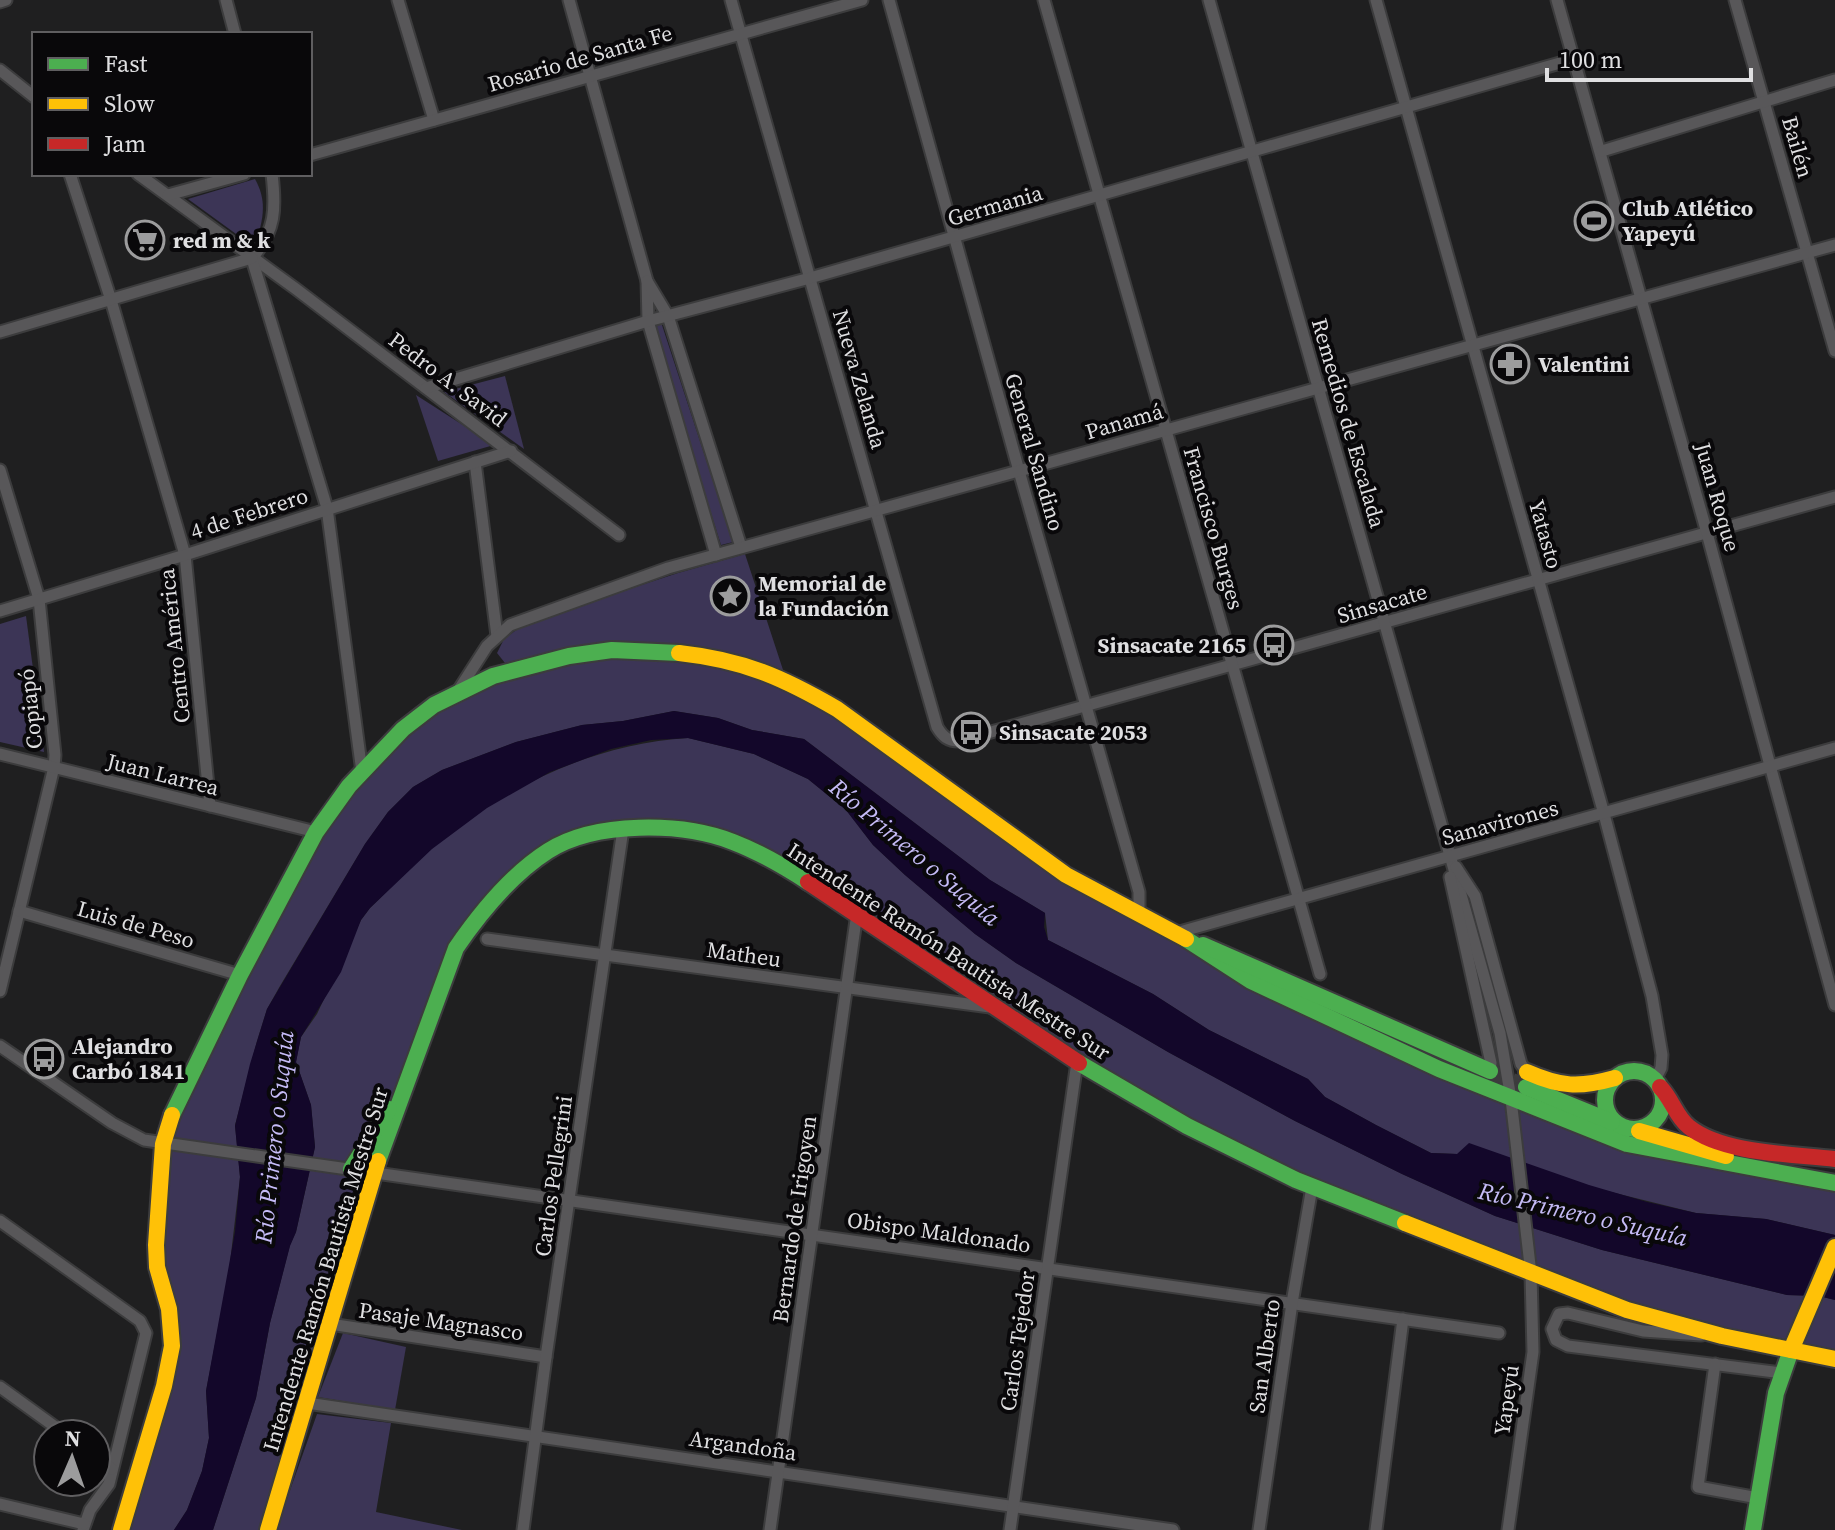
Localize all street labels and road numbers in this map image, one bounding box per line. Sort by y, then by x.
street label: Rosario de Santa Fe [484,17,676,99]
street label: Bailén [1775,113,1821,181]
street label: Germania [944,177,1047,233]
street label: Nueva Zelanda [826,306,894,453]
street label: Remedios de Escalada [1305,315,1394,532]
street label: Pedro A. Savid [383,325,514,434]
street label: General Sandino [998,370,1072,534]
street label: Panamá [1082,395,1167,446]
street label: Juan Roque [1688,438,1748,555]
street label: Francisco Burges [1176,443,1252,613]
street label: 4 de Febrero [186,480,312,546]
street label: Yatasto [1522,496,1570,572]
street label: Centro América [151,566,197,725]
street label: Sinsacate [1334,576,1430,630]
street label: Copiapó [11,667,49,751]
street label: Juan Larrea [103,745,223,803]
street label: Sanavirones [1438,792,1562,852]
street label: Intendente Ramón Bautista Mestre Sur [782,835,1117,1067]
street label: Luis de Peso [74,893,198,955]
street label: Matheu [705,934,783,974]
street label: Intendente Ramón Bautista Mestre Sur [255,1082,395,1455]
street label: Carlos Pellegrini [527,1094,579,1258]
street label: Bernardo de Irigoyen [765,1114,823,1324]
street label: Obispo Maldonado [845,1204,1033,1260]
street label: Carlos Tejedor [992,1268,1042,1413]
street label: Pasaje Magnasco [357,1295,525,1347]
street label: San Alberto [1241,1297,1287,1415]
street label: Yapeyú [1486,1363,1526,1437]
street label: Argandoña [687,1423,799,1467]

